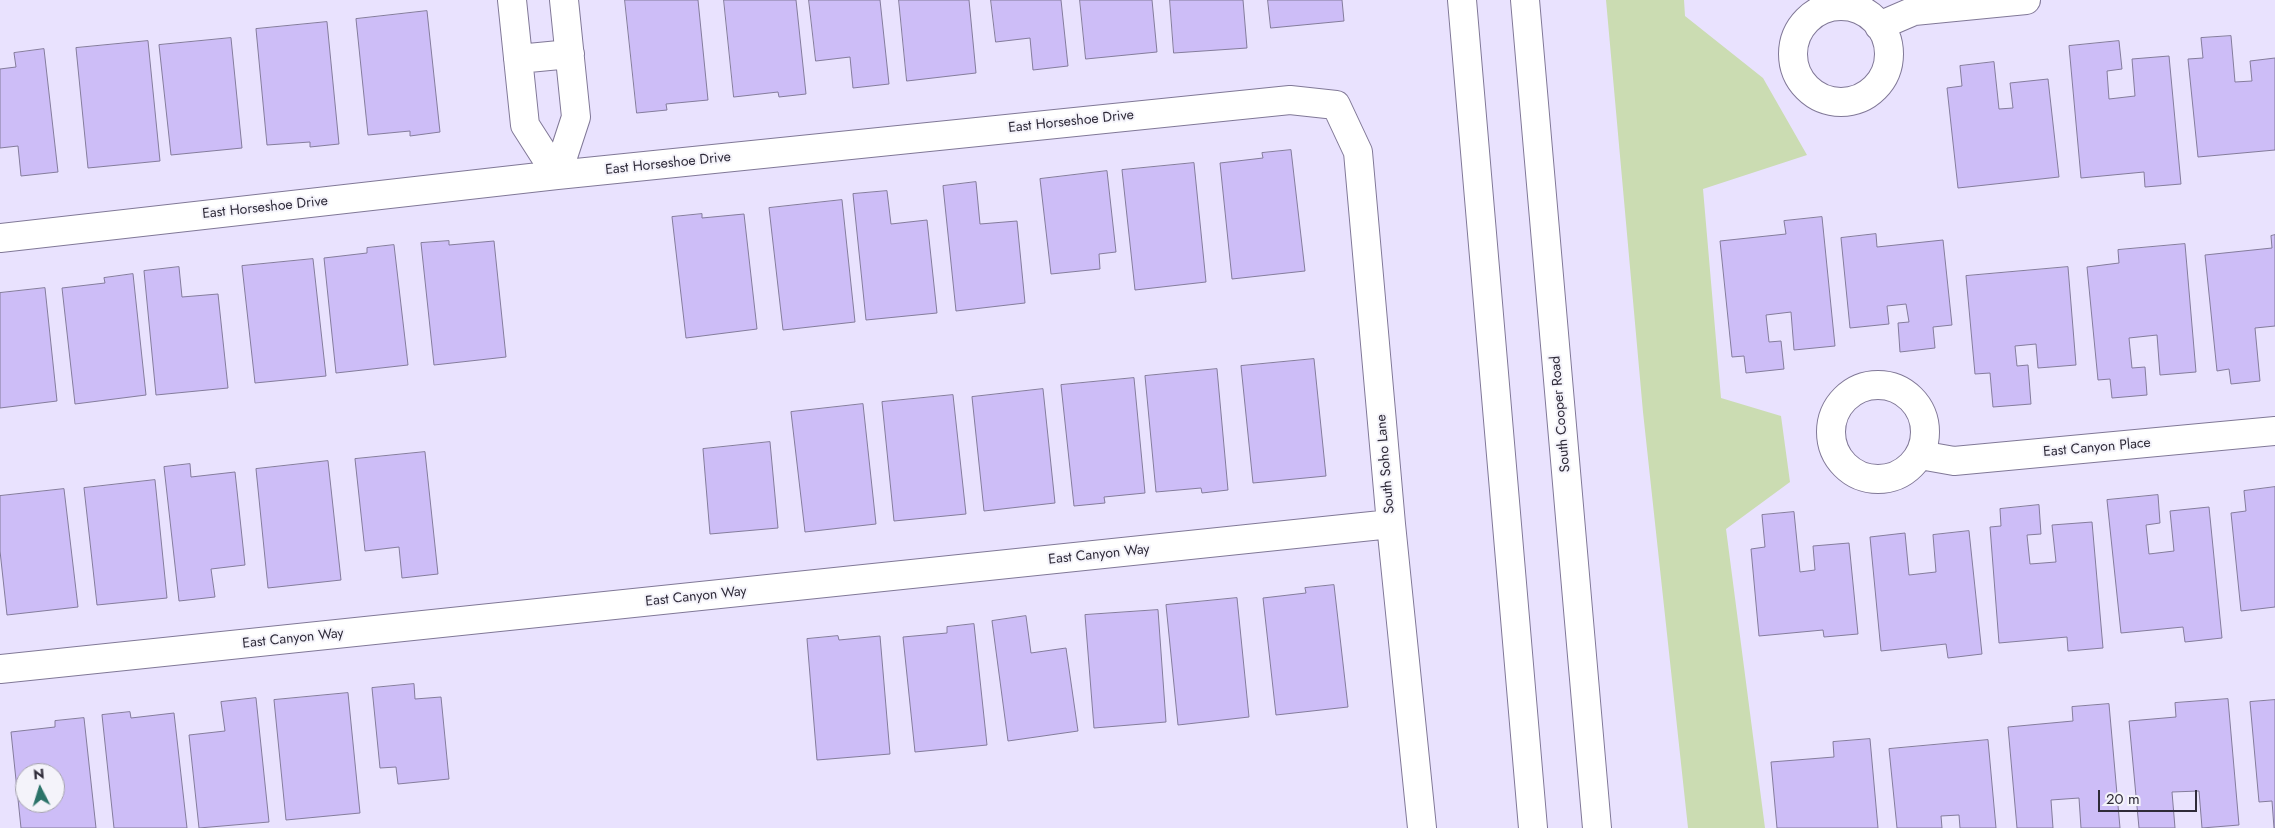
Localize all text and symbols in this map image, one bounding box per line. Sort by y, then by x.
street label: East Horseshoe Drive [1007,107,1135,137]
street label: East Horseshoe Drive [604,149,732,179]
street label: East Horseshoe Drive [201,193,329,223]
street label: South Cooper Road [1548,355,1574,473]
street label: South Soho Lane [1373,414,1399,514]
street label: East Canyon Place [2043,435,2151,461]
street label: East Canyon Way [1048,541,1150,569]
street label: East Canyon Way [645,583,747,611]
street label: East Canyon Way [242,625,344,653]
north arrow [15,763,65,813]
text: N [32,764,45,785]
scale bar [2100,780,2199,812]
text: 20 m [2106,788,2140,810]

